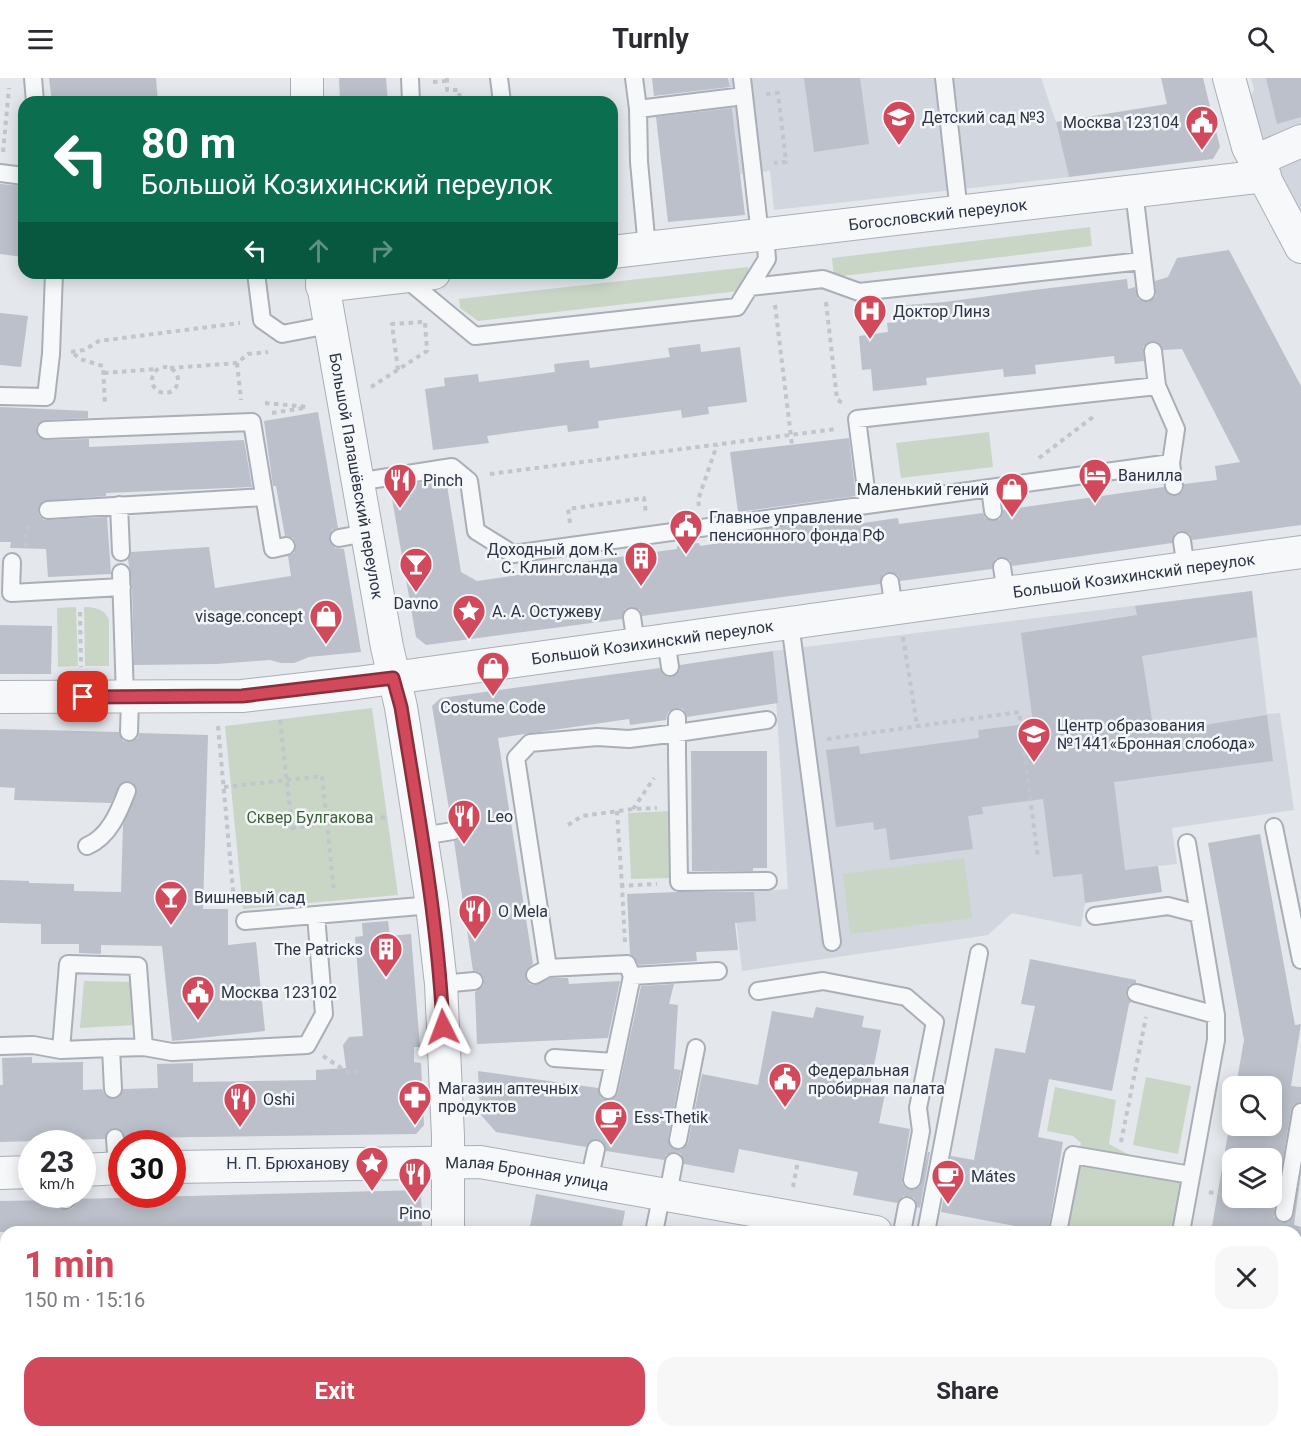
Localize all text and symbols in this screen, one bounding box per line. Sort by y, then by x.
icon: menu [24,23,57,56]
text: Turnly [612,23,689,55]
icon: search [1244,23,1277,56]
school or university icon: Детский сад №3 [881,99,917,146]
public building icon: Москва 123104 [1184,104,1220,151]
place label: Детский сад №3 [922,108,1045,127]
place label: Москва 123104 [1063,113,1179,132]
text: 80 m [141,119,236,168]
icon: left [42,120,120,198]
text: Большой Козихинский переулок [141,169,553,201]
street label: Богословский переулок [848,195,1029,234]
icon: left [239,234,272,267]
icon: ahead [302,234,335,267]
icon: right [365,234,398,267]
hospital icon: Доктор Линз [852,293,888,340]
place label: Доктор Линз [893,302,990,321]
street label: Большой Палашёвский переулок [325,351,387,601]
hotel icon: Ванилла [1077,457,1113,504]
restaurant icon: Pinch [382,462,418,509]
place label: Ванилла [1118,466,1182,485]
place label: Pinch [423,471,463,490]
shop icon: Маленький гений [994,471,1030,518]
place label: Маленький гений [857,480,989,499]
public building icon: Главное управление пенсионного фонда РФ [668,508,704,555]
place label: Главное управление пенсионного фонда РФ [709,508,885,545]
place label: Доходный дом К. С. Клингсланда [487,540,618,577]
building icon: Доходный дом К. С. Клингсланда [623,540,659,587]
bar icon: Davno [398,546,434,593]
street label: Большой Козихинский переулок [1012,549,1256,602]
place icon: А. А. Остужеву [451,593,487,640]
place label: Davno [394,594,438,613]
shop icon: visage.concept [308,598,344,645]
place label: А. А. Остужеву [492,602,602,621]
place label: visage.concept [195,607,303,626]
street label: Большой Козихинский переулок [530,616,775,669]
shop icon: Costume Code [475,650,511,697]
pin [57,671,108,722]
icon: arrive [66,680,99,713]
place label: Costume Code [440,698,546,717]
school or university icon: Центр образования №1441«Бронная слобода» [1016,716,1052,763]
place label: Центр образования №1441«Бронная слобода» [1057,716,1255,753]
restaurant icon: Leo [446,798,482,845]
place label: Leo [487,807,513,826]
park label: Сквер Булгакова [246,808,374,827]
bar icon: Вишневый сад [153,879,189,926]
place label: Вишневый сад [194,888,306,907]
restaurant icon: O Mela [457,893,493,940]
place label: O Mela [498,902,548,921]
building icon: The Patricks [368,931,404,978]
place label: The Patricks [274,940,363,959]
public building icon: Москва 123102 [180,974,216,1021]
place label: Москва 123102 [221,983,337,1002]
position arrow [411,995,475,1059]
public building icon: Федеральная пробирная палата [767,1061,803,1108]
place label: Федеральная пробирная палата [808,1061,945,1098]
map controls [1222,1076,1282,1208]
button: search [1222,1076,1282,1136]
pharmacy icon: Магазин аптечных продуктов [397,1079,433,1126]
place label: Магазин аптечных продуктов [438,1079,578,1116]
restaurant icon: Oshi [222,1081,258,1128]
place label: Oshi [263,1090,295,1109]
cafe icon: Ess-Thetik [593,1099,629,1146]
place label: Ess-Thetik [634,1108,709,1127]
speed limit sign: 30 [108,1130,186,1208]
text: 23 [40,1144,74,1179]
place icon: Н. П. Брюханову [354,1145,390,1192]
button: layers [1222,1148,1282,1208]
street label: Малая Бронная улица [445,1153,610,1195]
place label: Н. П. Брюханову [226,1154,349,1173]
restaurant icon: Pino [397,1156,433,1203]
cafe icon: Mátes [930,1158,966,1205]
place label: Mátes [971,1167,1016,1186]
text: km/h [39,1175,75,1193]
place label: Pino [399,1204,431,1223]
text: 1 min [24,1244,115,1286]
button: close [1215,1246,1278,1309]
text: 150 m · 15:16 [24,1288,145,1312]
button: Exit [24,1357,645,1426]
button: Share [657,1357,1278,1426]

